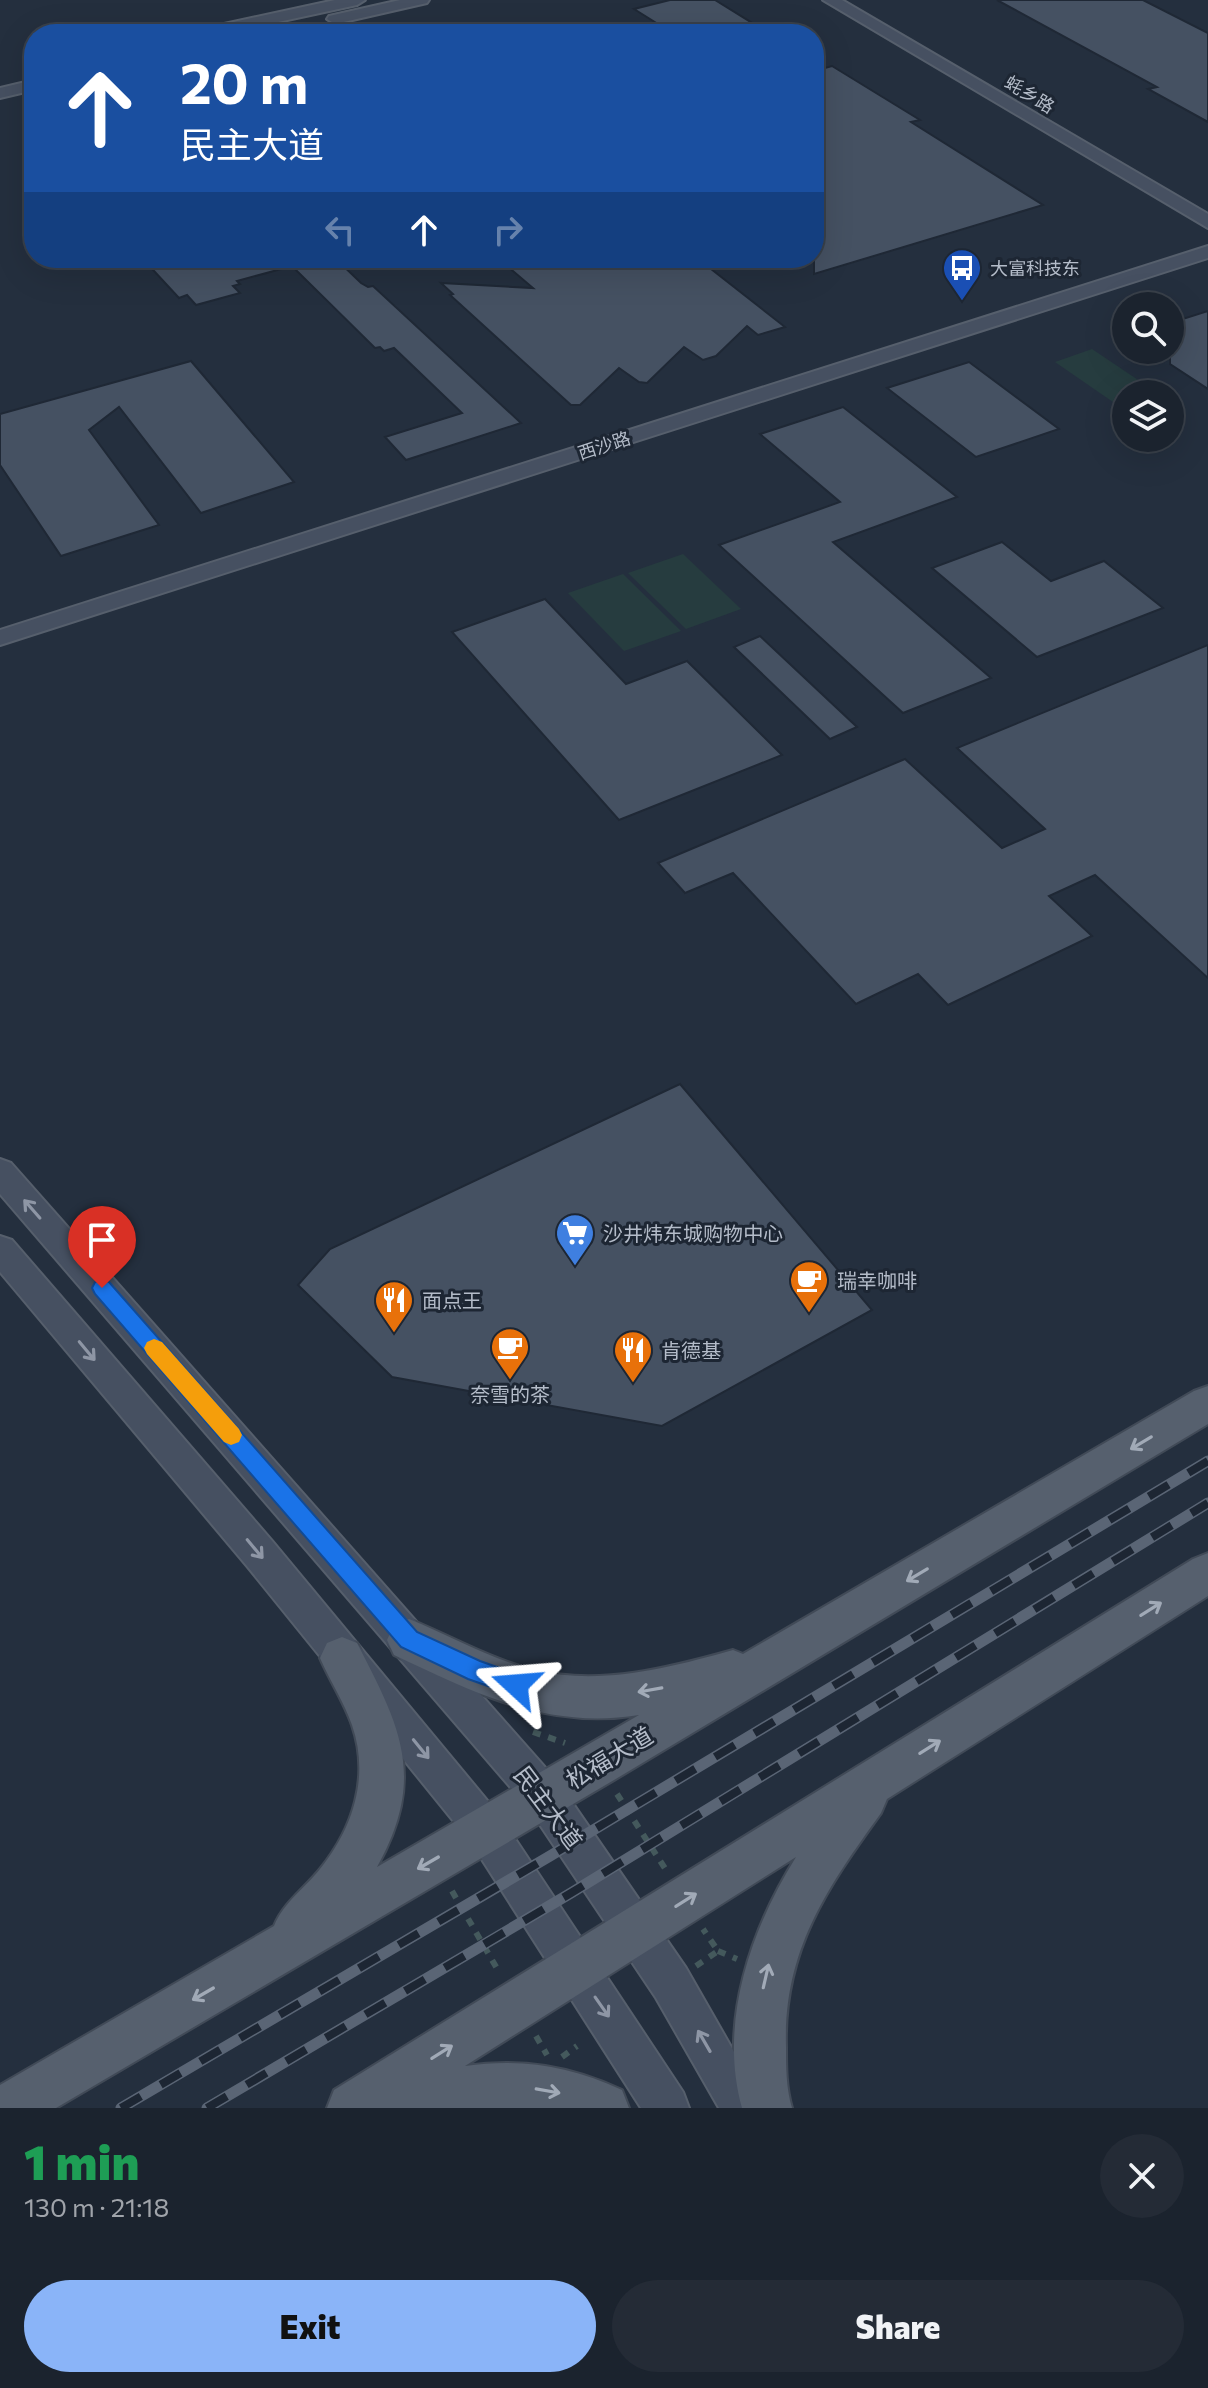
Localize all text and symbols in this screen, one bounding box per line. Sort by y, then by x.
text: 20 m [180,47,308,116]
icon: ahead [48,56,152,160]
street label: 蚝乡路 [1001,71,1059,117]
text: 民主大道 [180,121,324,165]
icon: left [318,208,362,252]
icon: ahead [402,208,446,252]
icon: right [486,208,530,252]
bus stop icon: 大富科技东 [941,247,983,302]
place label: 大富科技东 [990,257,1080,279]
map controls [1112,292,1184,452]
button: search [1112,292,1184,364]
button: layers [1112,380,1184,452]
street label: 西沙路 [575,426,633,464]
one-way arrow [23,1199,41,1219]
pin [68,1206,136,1288]
supermarket icon: 沙井炜东城购物中心 [554,1212,596,1267]
icon: arrive [80,1218,124,1262]
place label: 沙井炜东城购物中心 [603,1221,783,1245]
cafe icon: 瑞幸咖啡 [788,1259,830,1314]
place label: 瑞幸咖啡 [837,1268,917,1292]
restaurant icon: 面点王 [373,1279,415,1334]
place label: 面点王 [422,1288,482,1312]
cafe icon: 奈雪的茶 [489,1326,531,1381]
restaurant icon: 肯德基 [612,1329,654,1384]
place label: 肯德基 [661,1338,721,1362]
one-way arrow [78,1340,96,1360]
place label: 奈雪的茶 [470,1382,550,1406]
one-way arrow [1130,1435,1153,1451]
one-way arrow [246,1538,264,1559]
one-way arrow [906,1567,929,1583]
one-way arrow [1139,1600,1161,1617]
position arrow [474,1643,558,1727]
one-way arrow [638,1684,663,1699]
street label: 松福大道 [560,1720,658,1794]
one-way arrow [412,1738,430,1759]
one-way arrow [919,1739,941,1756]
street label: 民主大道 [509,1760,589,1854]
one-way arrow [416,1856,440,1871]
one-way arrow [674,1891,697,1907]
one-way arrow [760,1963,775,1989]
one-way arrow [192,1986,215,2002]
one-way arrow [594,1996,610,2018]
one-way arrow [696,2030,712,2053]
one-way arrow [430,2043,453,2059]
one-way arrow [535,2085,560,2100]
text: 1 min [24,2131,139,2190]
button: close [1100,2134,1184,2218]
text: 130 m · 21:18 [24,2191,169,2222]
button: Exit [24,2280,596,2372]
button: Share [612,2280,1184,2372]

